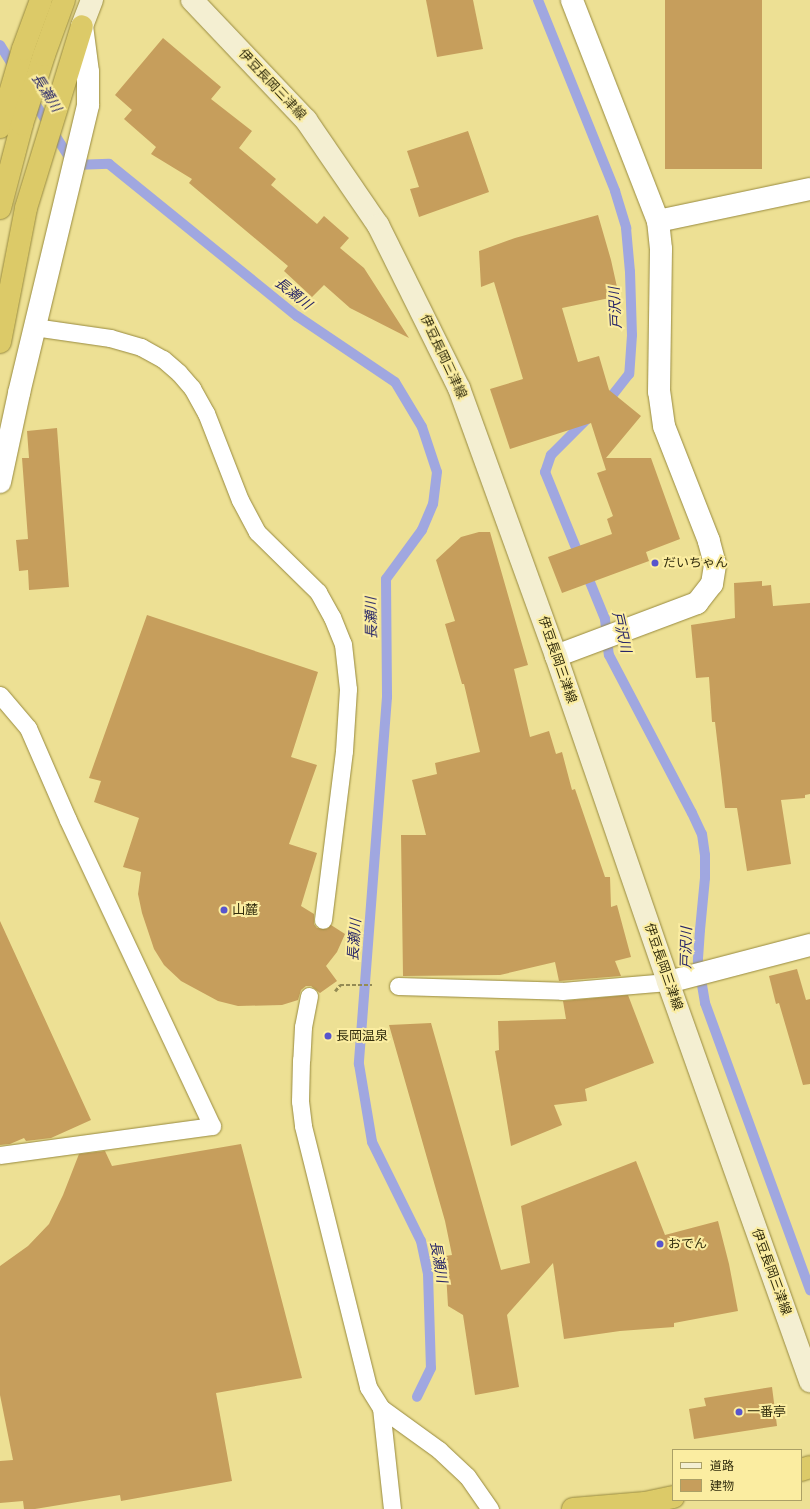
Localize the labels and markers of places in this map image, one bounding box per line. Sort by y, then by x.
place label: だいちゃん [663,555,728,571]
marker: だいちゃん [650,558,660,568]
place label: 山麓 [232,902,258,918]
marker: 山麓 [219,905,229,915]
place label: 長岡温泉 [336,1028,388,1044]
marker: 長岡温泉 [323,1031,333,1041]
place label: おでん [668,1236,707,1252]
marker: おでん [655,1239,665,1249]
place label: 一番亭 [747,1404,786,1420]
marker: 一番亭 [734,1407,744,1417]

